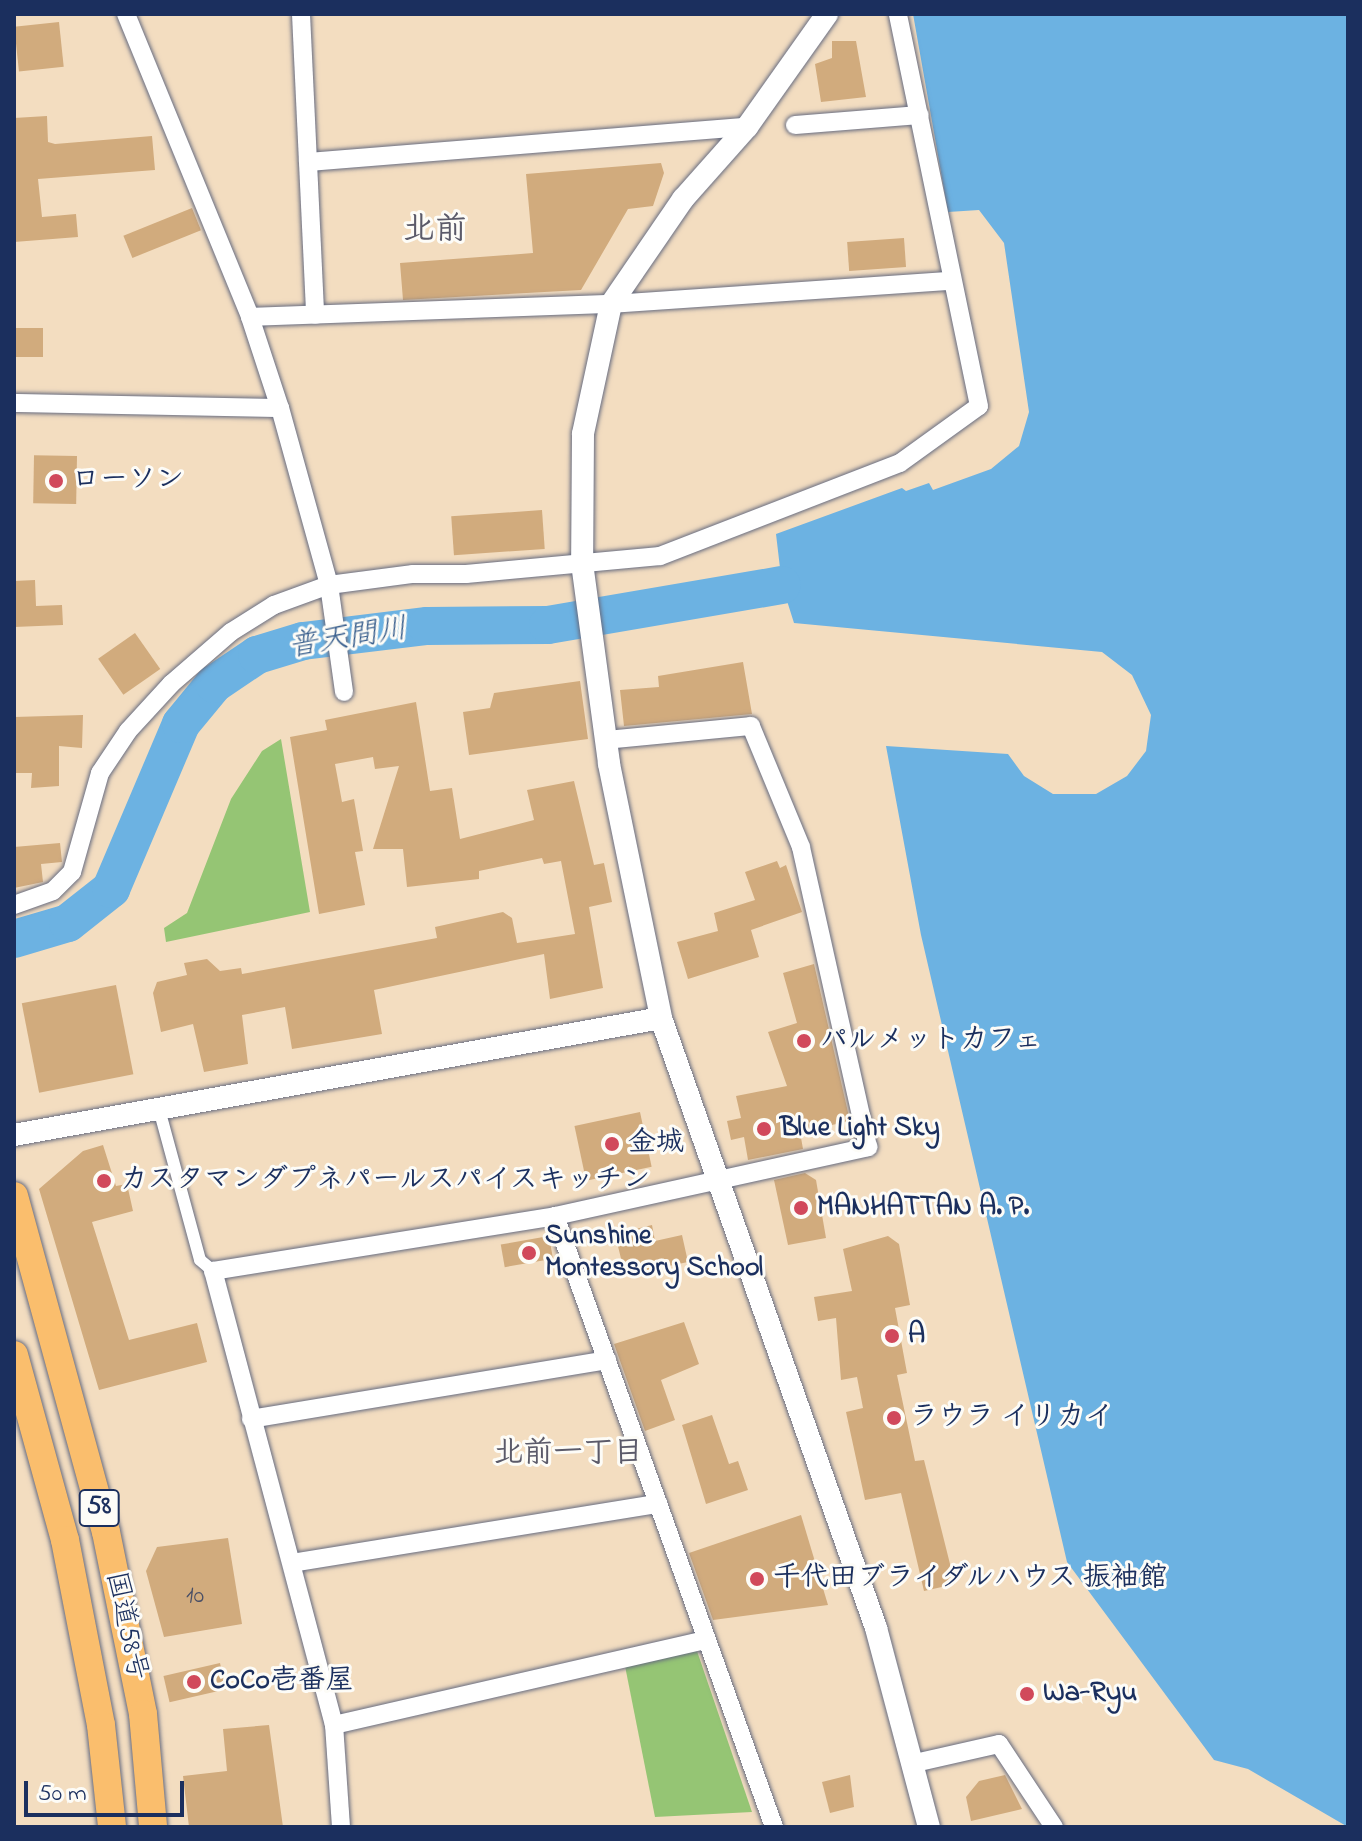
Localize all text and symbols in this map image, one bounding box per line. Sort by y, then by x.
district label: 北前 [403,212,467,250]
place label: ローソン [72,464,184,498]
marker: ローソン [47,472,65,490]
water label: 普天間川 [286,612,410,666]
place label: パルメットカフェ [820,1024,1044,1058]
marker: パルメットカフェ [795,1032,813,1050]
place label: Blue Light Sky [780,1112,940,1146]
marker: Blue Light Sky [755,1120,773,1138]
place label: 金城 [628,1127,684,1161]
marker: 金城 [603,1135,621,1153]
place label: カスタマンダプネパールスパイスキッチン [120,1164,652,1198]
marker: カスタマンダプネパールスパイスキッチン [95,1172,113,1190]
place label: MANHATTAN A. P. [817,1191,1029,1225]
marker: MANHATTAN A. P. [792,1199,810,1217]
place label: Sunshine Montessory School [545,1220,763,1286]
marker: Sunshine Montessory School [520,1244,538,1262]
place label: A [908,1319,925,1353]
marker: A [883,1327,901,1345]
place label: ラウラ イリカイ [910,1401,1113,1435]
marker: ラウラ イリカイ [885,1409,903,1427]
district label: 北前一丁目 [493,1436,643,1472]
road number: 58 [77,1486,121,1530]
place label: 千代田ブライダルハウス 振袖館 [773,1562,1172,1596]
street label: 国道58号 [97,1568,153,1684]
marker: 千代田ブライダルハウス 振袖館 [748,1570,766,1588]
house number: 10 [186,1583,204,1611]
place label: CoCo壱番屋 [210,1665,354,1699]
marker: CoCo壱番屋 [185,1673,203,1691]
place label: Wa-Ryu [1043,1677,1137,1711]
marker: Wa-Ryu [1018,1685,1036,1703]
scale bar [28,1765,188,1815]
text: 50 m [38,1777,87,1812]

